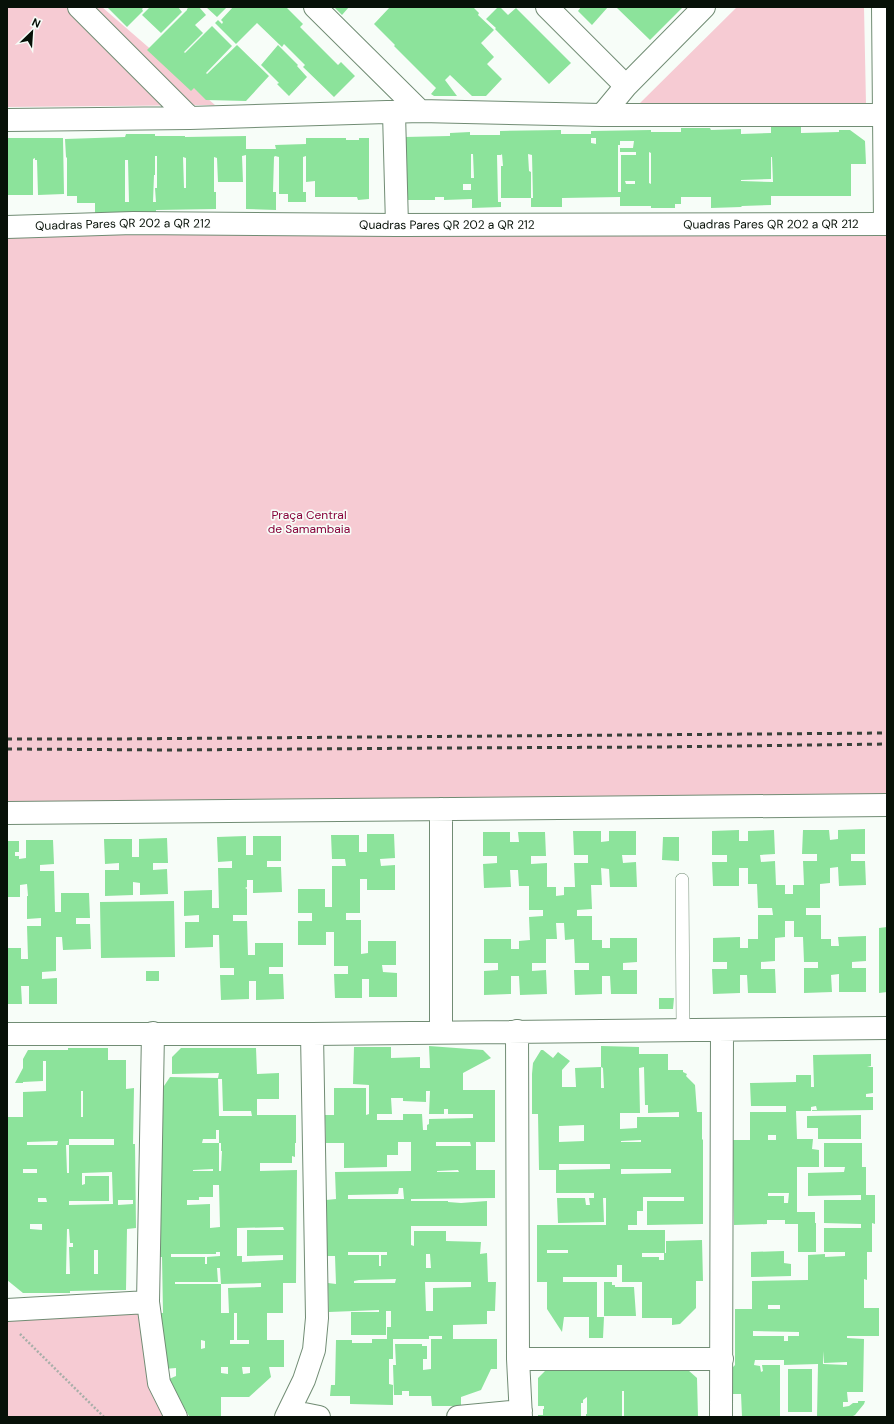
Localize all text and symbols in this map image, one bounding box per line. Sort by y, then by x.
north arrow [12,12,52,52]
text: N [30,15,43,31]
street label: Quadras Pares QR 202 a QR 212 [35,215,211,234]
street label: Quadras Pares QR 202 a QR 212 [683,216,859,232]
street label: Quadras Pares QR 202 a QR 212 [359,217,535,233]
park label: Praça Central de Samambaia [268,507,350,537]

